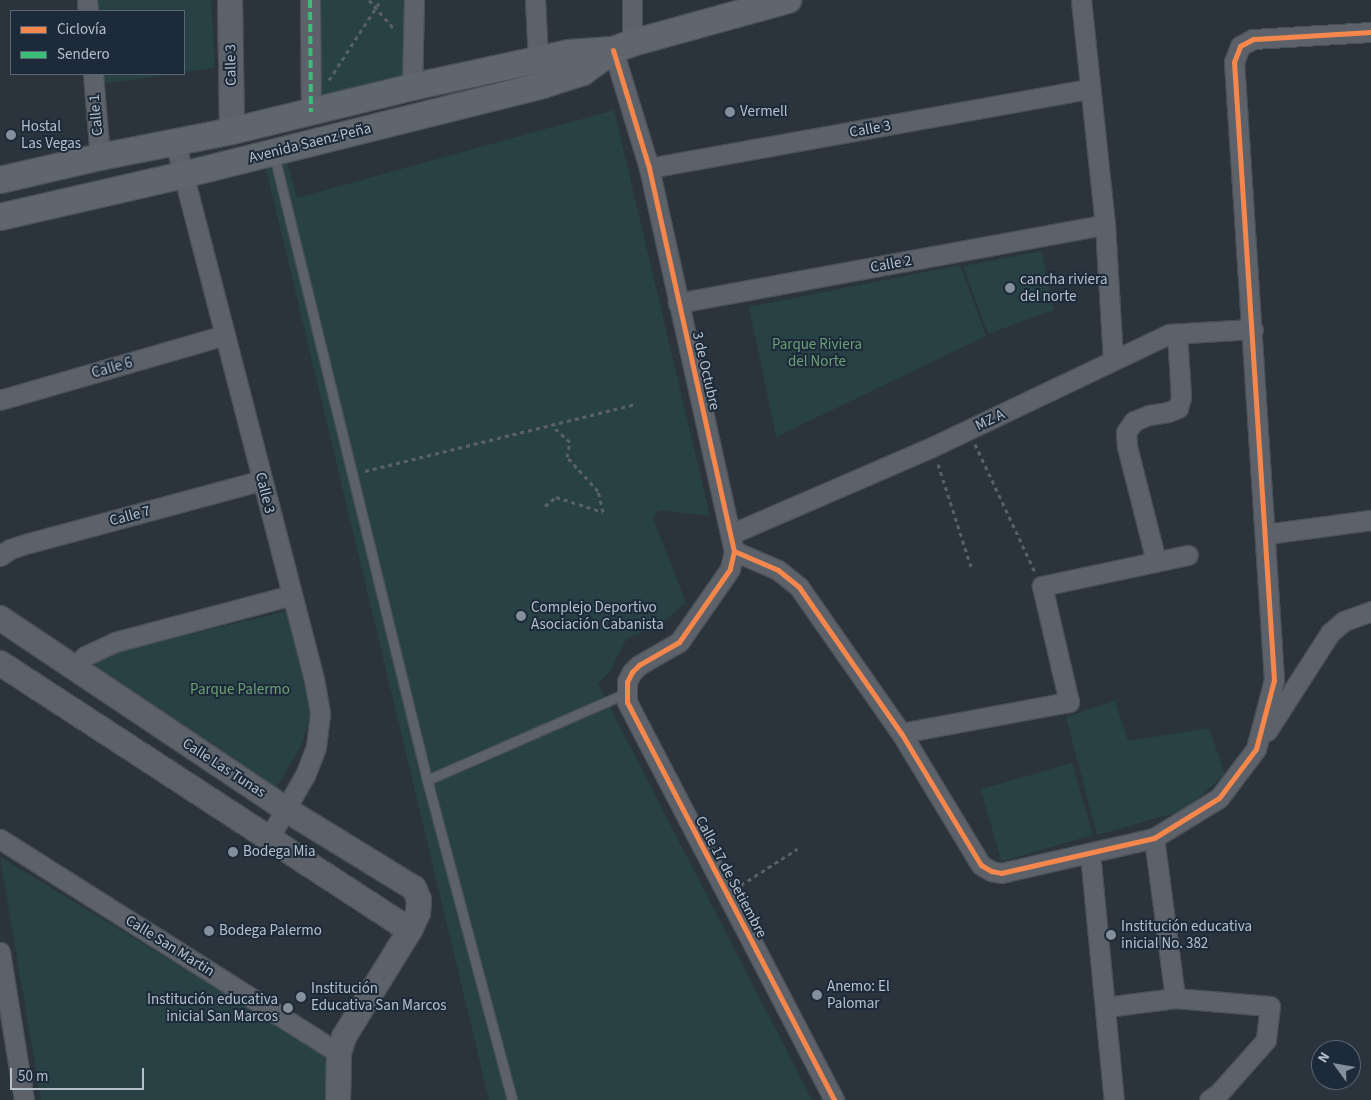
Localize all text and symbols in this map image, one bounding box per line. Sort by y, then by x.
legend [10,10,185,75]
text: Ciclovía [57,19,106,40]
text: Sendero [57,44,110,65]
street label: Calle 3 [222,44,240,86]
street label: Calle 1 [85,93,107,137]
place label: Vermell [740,103,788,121]
marker: Vermell [724,106,736,118]
place label: Hostal Las Vegas [21,117,81,152]
street label: Calle 3 [848,117,892,141]
street label: Avenida Saenz Peña [247,119,373,167]
marker: Hostal Las Vegas [5,129,17,141]
street label: Calle 2 [869,252,913,276]
place label: cancha riviera del norte [1020,270,1107,305]
marker: cancha riviera del norte [1004,282,1016,294]
street label: 3 de Octubre [688,330,724,412]
park label: Parque Riviera del Norte [772,335,862,370]
street label: Calle 6 [89,354,135,382]
street label: MZ A [973,405,1007,435]
street label: Calle 3 [251,471,279,515]
street label: Calle 7 [108,502,152,530]
place label: Complejo Deportivo Asociación Cabanista [531,598,664,633]
marker: Complejo Deportivo Asociación Cabanista [515,610,527,622]
park label: Parque Palermo [190,681,290,699]
street label: Calle Las Tunas [179,734,269,802]
street label: Calle 17 de Setiembre [691,813,771,941]
place label: Bodega Mia [243,843,316,861]
marker: Bodega Mia [227,846,239,858]
street label: Calle San Martin [122,911,218,981]
place label: Institución educativa inicial No. 382 [1121,917,1252,952]
place label: Bodega Palermo [219,922,322,940]
marker: Bodega Palermo [203,925,215,937]
marker: Institución educativa inicial No. 382 [1105,929,1117,941]
place label: Anemo: El Palomar [827,977,890,1012]
place label: Institución Educativa San Marcos [311,979,447,1014]
marker: Anemo: El Palomar [811,989,823,1001]
place label: Institución educativa inicial San Marcos [147,990,278,1025]
marker: Institución Educativa San Marcos [295,991,307,1003]
marker: Institución educativa inicial San Marcos [282,1002,294,1014]
north arrow [1311,1040,1361,1090]
text: N [1313,1048,1335,1067]
scale bar [12,1058,146,1090]
text: 50 m [18,1066,48,1087]

